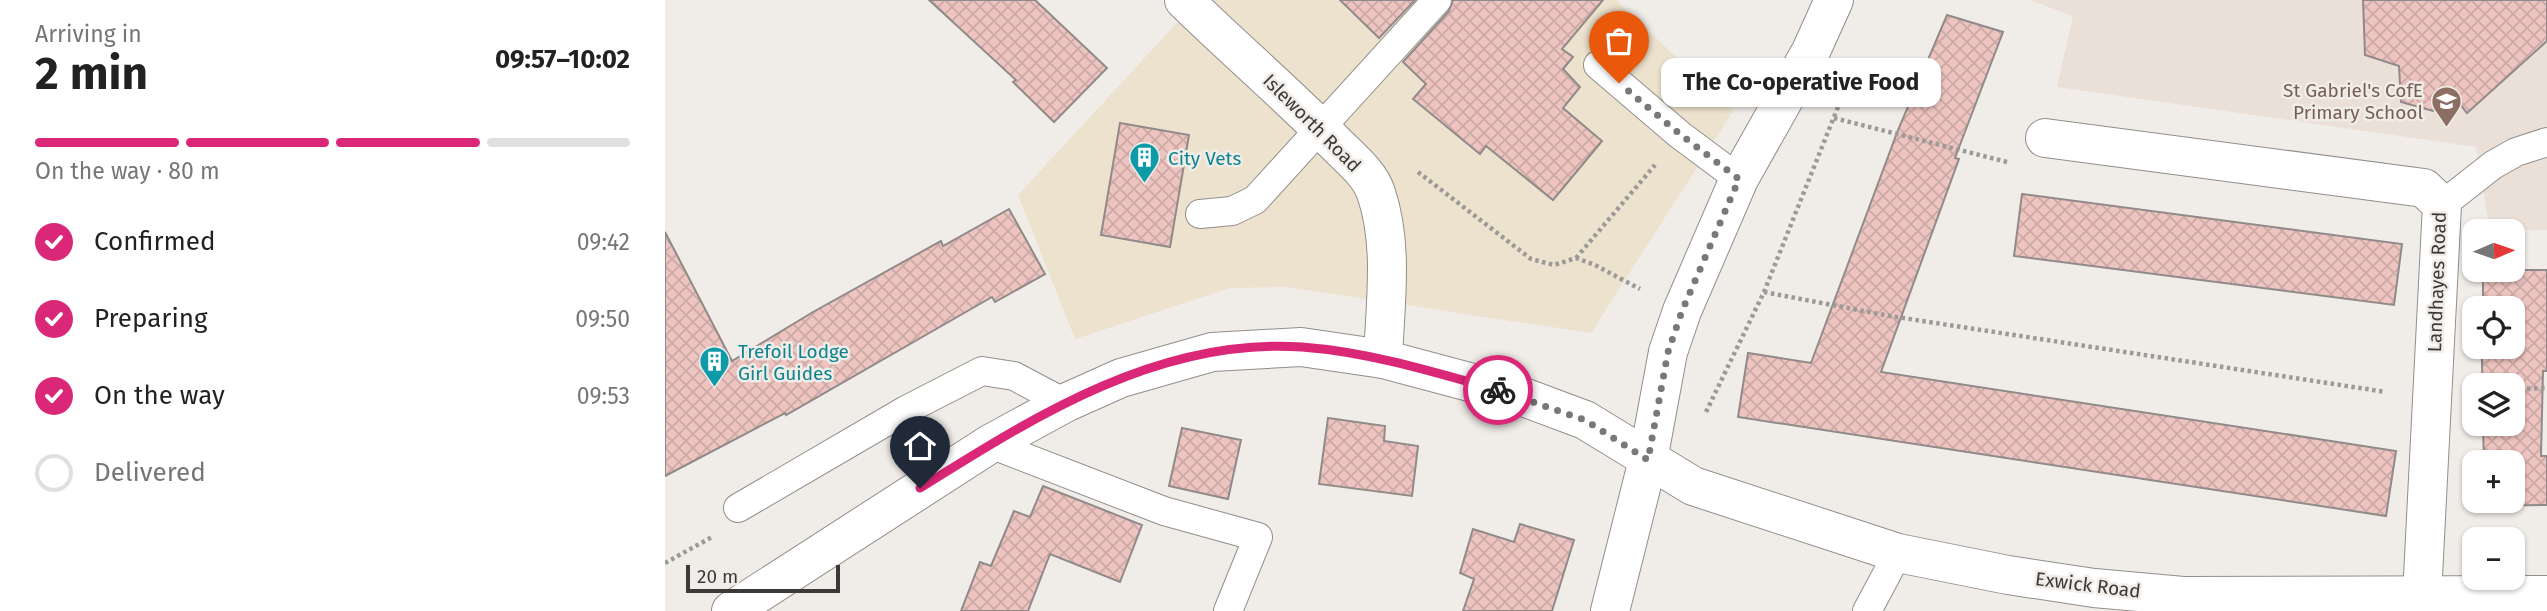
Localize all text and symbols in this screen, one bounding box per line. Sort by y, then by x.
pin [1589,11,1649,83]
text: Arriving in [35,20,142,48]
icon: bag [1600,22,1638,60]
text: 09:57–10:02 [495,44,630,75]
text: 2 min [35,46,148,101]
callout: The Co-operative Food [1661,58,1941,108]
text: The Co-operative Food [1683,68,1919,96]
street label: Isleworth Road [1258,69,1366,177]
place label: St Gabriel's CofE Primary School [2283,79,2423,124]
school or university icon: St Gabriel's CofE Primary School [2429,84,2463,128]
building icon: City Vets [1128,141,1162,185]
place label: City Vets [1168,147,1241,170]
text: On the way · 80 m [35,157,220,185]
street label: Landhayes Road [2423,211,2451,353]
north arrow [2462,219,2525,282]
map controls [2462,219,2525,590]
icon: check [35,223,73,261]
text: Confirmed [94,226,215,257]
text: 09:42 [577,228,630,256]
button: locate [2462,296,2525,359]
icon: check [35,300,73,338]
text: Preparing [94,303,207,334]
text: 09:50 [575,305,630,333]
place label: Trefoil Lodge Girl Guides [738,340,849,385]
building icon: Trefoil Lodge Girl Guides [698,345,732,389]
courier [1463,355,1533,425]
icon: bike [1479,371,1517,409]
button: layers [2462,373,2525,436]
icon: check [35,377,73,415]
text: On the way [94,380,225,411]
text: 09:53 [577,382,630,410]
pin [890,416,950,488]
icon: home [901,427,939,465]
button: + [2462,450,2525,513]
text: Delivered [94,457,206,488]
button: − [2462,527,2525,590]
scale bar [686,562,840,594]
text: 20 m [697,565,738,588]
street label: Exwick Road [2034,567,2142,603]

